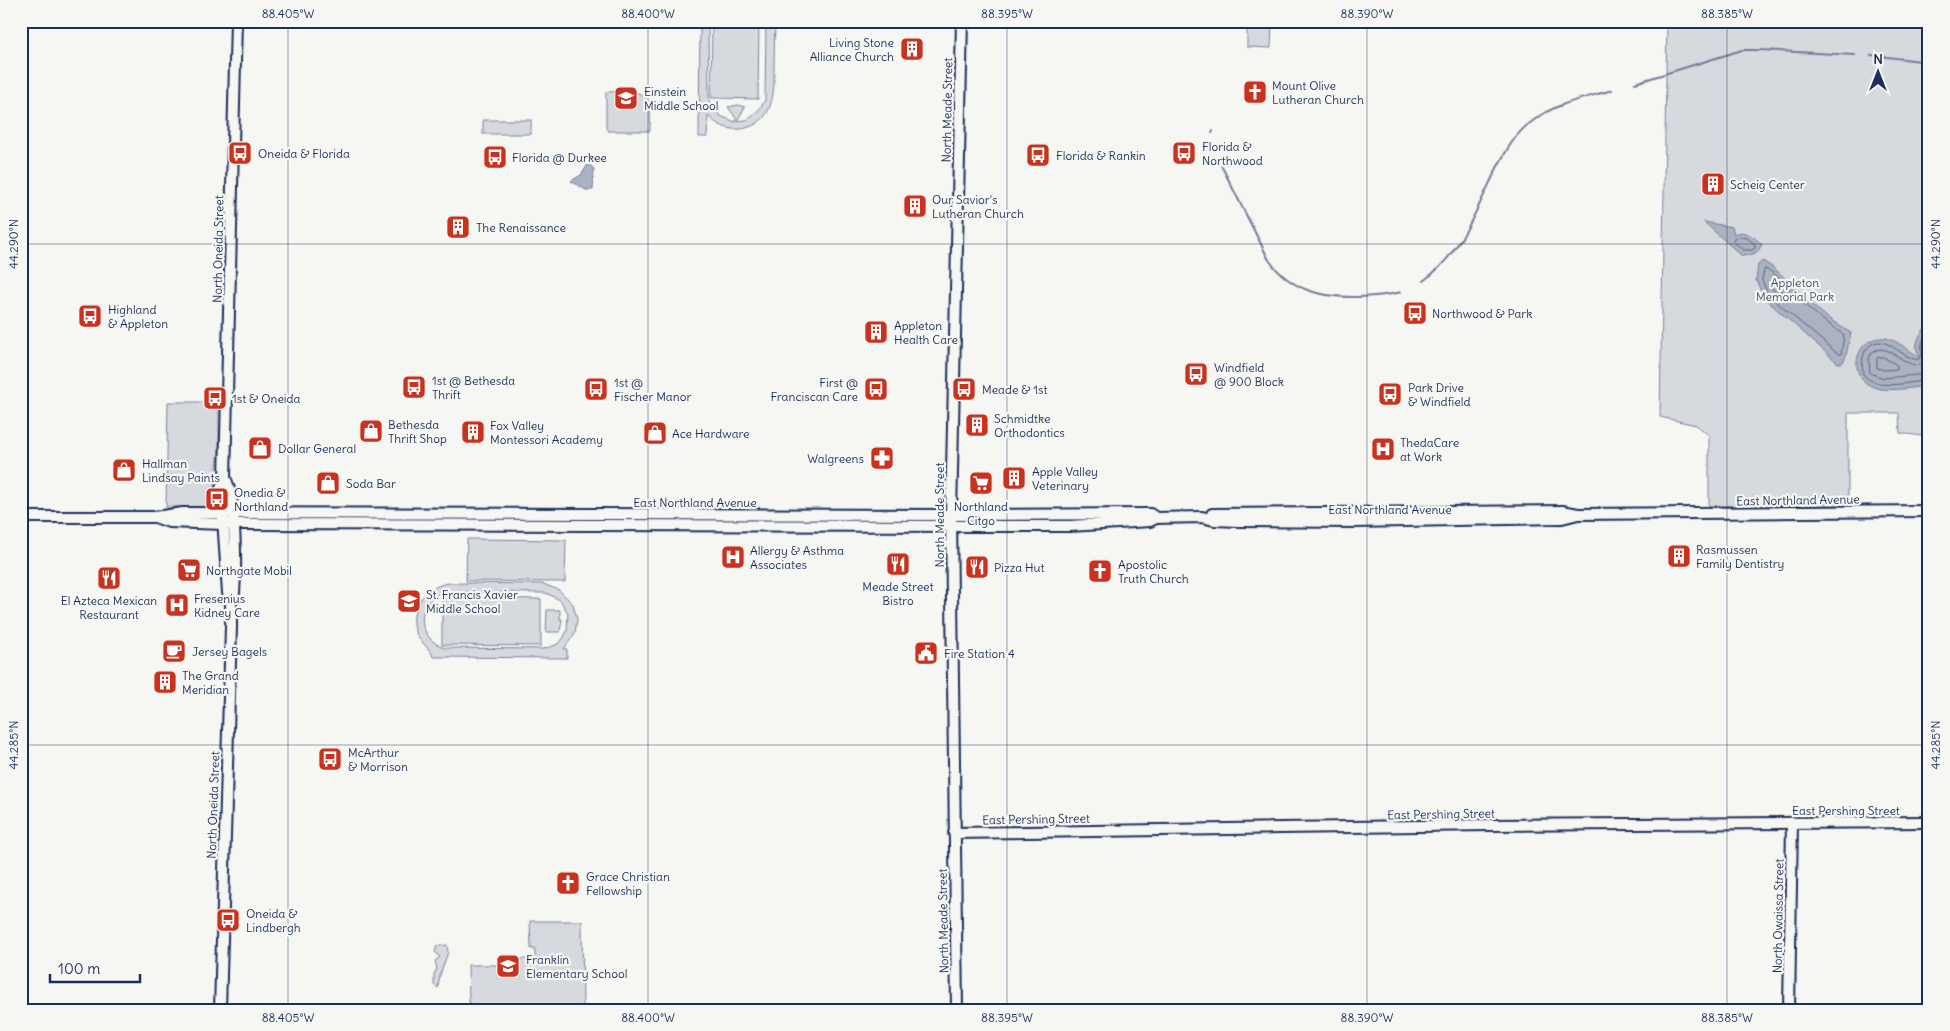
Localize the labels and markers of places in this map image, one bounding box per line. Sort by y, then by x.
place label: Living Stone Alliance Church [810,35,894,64]
building icon: Living Stone Alliance Church [899,36,925,62]
place label: Mount Olive Lutheran Church [1272,78,1364,107]
church icon: Mount Olive Lutheran Church [1242,79,1268,105]
place label: Einstein Middle School [644,84,718,113]
school or university icon: Einstein Middle School [613,85,639,111]
place label: Florida & Northwood [1202,139,1263,168]
bus stop icon: Oneida & Florida [227,140,253,166]
bus stop icon: Florida & Northwood [1171,140,1197,166]
bus stop icon: Florida & Rankin [1025,142,1051,168]
bus stop icon: Florida @ Durkee [482,144,508,170]
place label: Oneida & Florida [258,146,350,161]
place label: Florida & Rankin [1056,148,1146,163]
place label: Florida @ Durkee [512,150,607,165]
building icon: Scheig Center [1700,171,1726,197]
place label: Scheig Center [1730,177,1805,192]
place label: Our Savior's Lutheran Church [932,192,1024,221]
building icon: Our Savior's Lutheran Church [902,193,928,219]
building icon: The Renaissance [445,214,471,240]
place label: The Renaissance [476,220,566,235]
bus stop icon: Northwood & Park [1402,300,1428,326]
place label: Highland & Appleton [108,302,168,331]
bus stop icon: Highland & Appleton [77,303,103,329]
place label: Northwood & Park [1432,306,1532,321]
place label: Appleton Health Care [894,318,958,347]
building icon: Appleton Health Care [863,319,889,345]
place label: Windfield @ 900 Block [1214,360,1284,389]
bus stop icon: Windfield @ 900 Block [1183,361,1209,387]
place label: 1st @ Bethesda Thrift [432,373,515,402]
bus stop icon: 1st @ Bethesda Thrift [401,374,427,400]
place label: 1st @ Fischer Manor [614,375,691,404]
place label: First @ Franciscan Care [771,375,858,404]
bus stop icon: 1st @ Fischer Manor [583,376,609,402]
bus stop icon: First @ Franciscan Care [863,376,889,402]
bus stop icon: Meade & 1st [951,376,977,402]
place label: Park Drive & Windfield [1408,380,1470,409]
bus stop icon: Park Drive & Windfield [1377,381,1403,407]
place label: Meade & 1st [982,382,1048,397]
bus stop icon: 1st & Oneida [202,385,228,411]
place label: 1st & Oneida [232,391,301,406]
place label: Schmidtke Orthodontics [994,411,1065,440]
building icon: Schmidtke Orthodontics [964,412,990,438]
place label: Bethesda Thrift Shop [388,417,447,446]
shop icon: Bethesda Thrift Shop [358,418,384,444]
place label: Fox Valley Montessori Academy [490,418,603,447]
building icon: Fox Valley Montessori Academy [460,419,486,445]
shop icon: Ace Hardware [642,420,668,446]
place label: Ace Hardware [672,426,750,441]
shop icon: Dollar General [247,435,273,461]
place label: ThedaCare at Work [1400,435,1459,464]
hospital icon: ThedaCare at Work [1370,436,1396,462]
place label: Dollar General [278,441,356,456]
pharmacy icon: Walgreens [869,445,895,471]
place label: Walgreens [807,451,864,466]
place label: Hallman Lindsay Paints [142,456,220,485]
shop icon: Hallman Lindsay Paints [111,457,137,483]
place label: Apple Valley Veterinary [1032,464,1098,493]
building icon: Apple Valley Veterinary [1001,465,1027,491]
shop icon: Soda Bar [315,470,341,496]
supermarket icon: Northland Citgo [968,470,994,496]
place label: Soda Bar [346,476,396,491]
place label: Onedia & Northland [234,485,288,514]
bus stop icon: Onedia & Northland [204,486,230,512]
place label: Northland Citgo [954,499,1008,528]
place label: Rasmussen Family Dentistry [1696,542,1784,571]
place label: Allergy & Asthma Associates [750,543,844,572]
building icon: Rasmussen Family Dentistry [1666,543,1692,569]
hospital icon: Allergy & Asthma Associates [720,544,746,570]
restaurant icon: Meade Street Bistro [885,551,911,577]
restaurant icon: Pizza Hut [964,554,990,580]
supermarket icon: Northgate Mobil [176,557,202,583]
place label: Apostolic Truth Church [1118,557,1189,586]
church icon: Apostolic Truth Church [1087,558,1113,584]
place label: Pizza Hut [994,560,1045,575]
place label: Northgate Mobil [206,563,292,578]
restaurant icon: El Azteca Mexican Restaurant [96,565,122,591]
place label: Meade Street Bistro [862,579,934,608]
place label: St. Francis Xavier Middle School [426,587,518,616]
school or university icon: St. Francis Xavier Middle School [396,588,422,614]
place label: Fresenius Kidney Care [194,591,260,620]
hospital icon: Fresenius Kidney Care [164,592,190,618]
place label: El Azteca Mexican Restaurant [61,593,157,622]
cafe icon: Jersey Bagels [161,638,187,664]
public building icon: Fire Station 4 [913,640,939,666]
place label: Jersey Bagels [192,644,267,659]
place label: Fire Station 4 [944,646,1015,661]
place label: The Grand Meridian [182,668,239,697]
building icon: The Grand Meridian [152,669,178,695]
place label: McArthur & Morrison [348,745,408,774]
bus stop icon: McArthur & Morrison [317,746,343,772]
place label: Grace Christian Fellowship [586,869,670,898]
church icon: Grace Christian Fellowship [555,870,581,896]
place label: Oneida & Lindbergh [246,906,301,935]
bus stop icon: Oneida & Lindbergh [215,907,241,933]
place label: Franklin Elementary School [526,952,627,981]
school or university icon: Franklin Elementary School [495,953,521,979]

